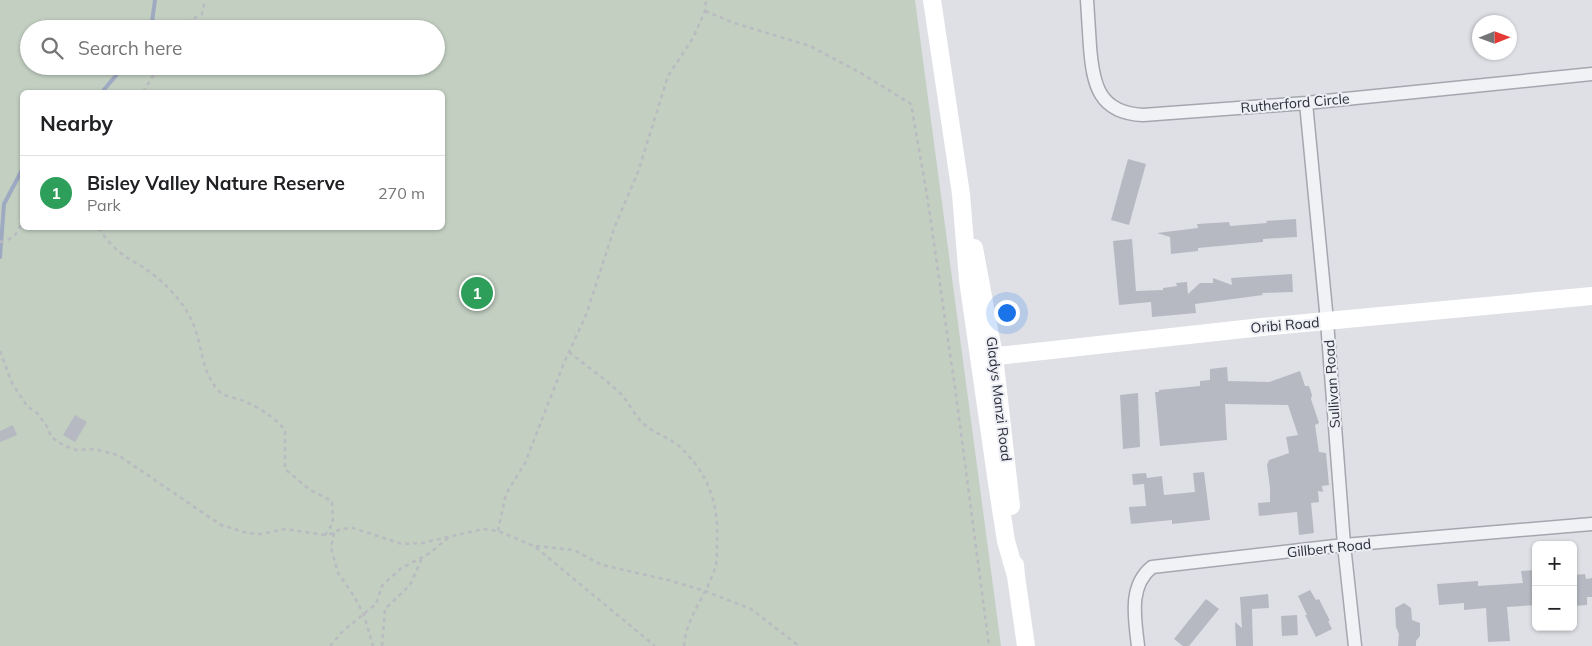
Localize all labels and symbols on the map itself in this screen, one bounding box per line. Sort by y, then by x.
north arrow [1472,15,1517,60]
street label: Rutherford Circle [1240,89,1350,117]
pin: 1 [461,274,493,312]
your location [994,300,1020,326]
street label: Oribi Road [1250,313,1320,337]
street label: Gladys Manzi Road [982,336,1016,462]
street label: Sullivan Road [1320,339,1344,429]
street label: Gillbert Road [1286,535,1372,561]

